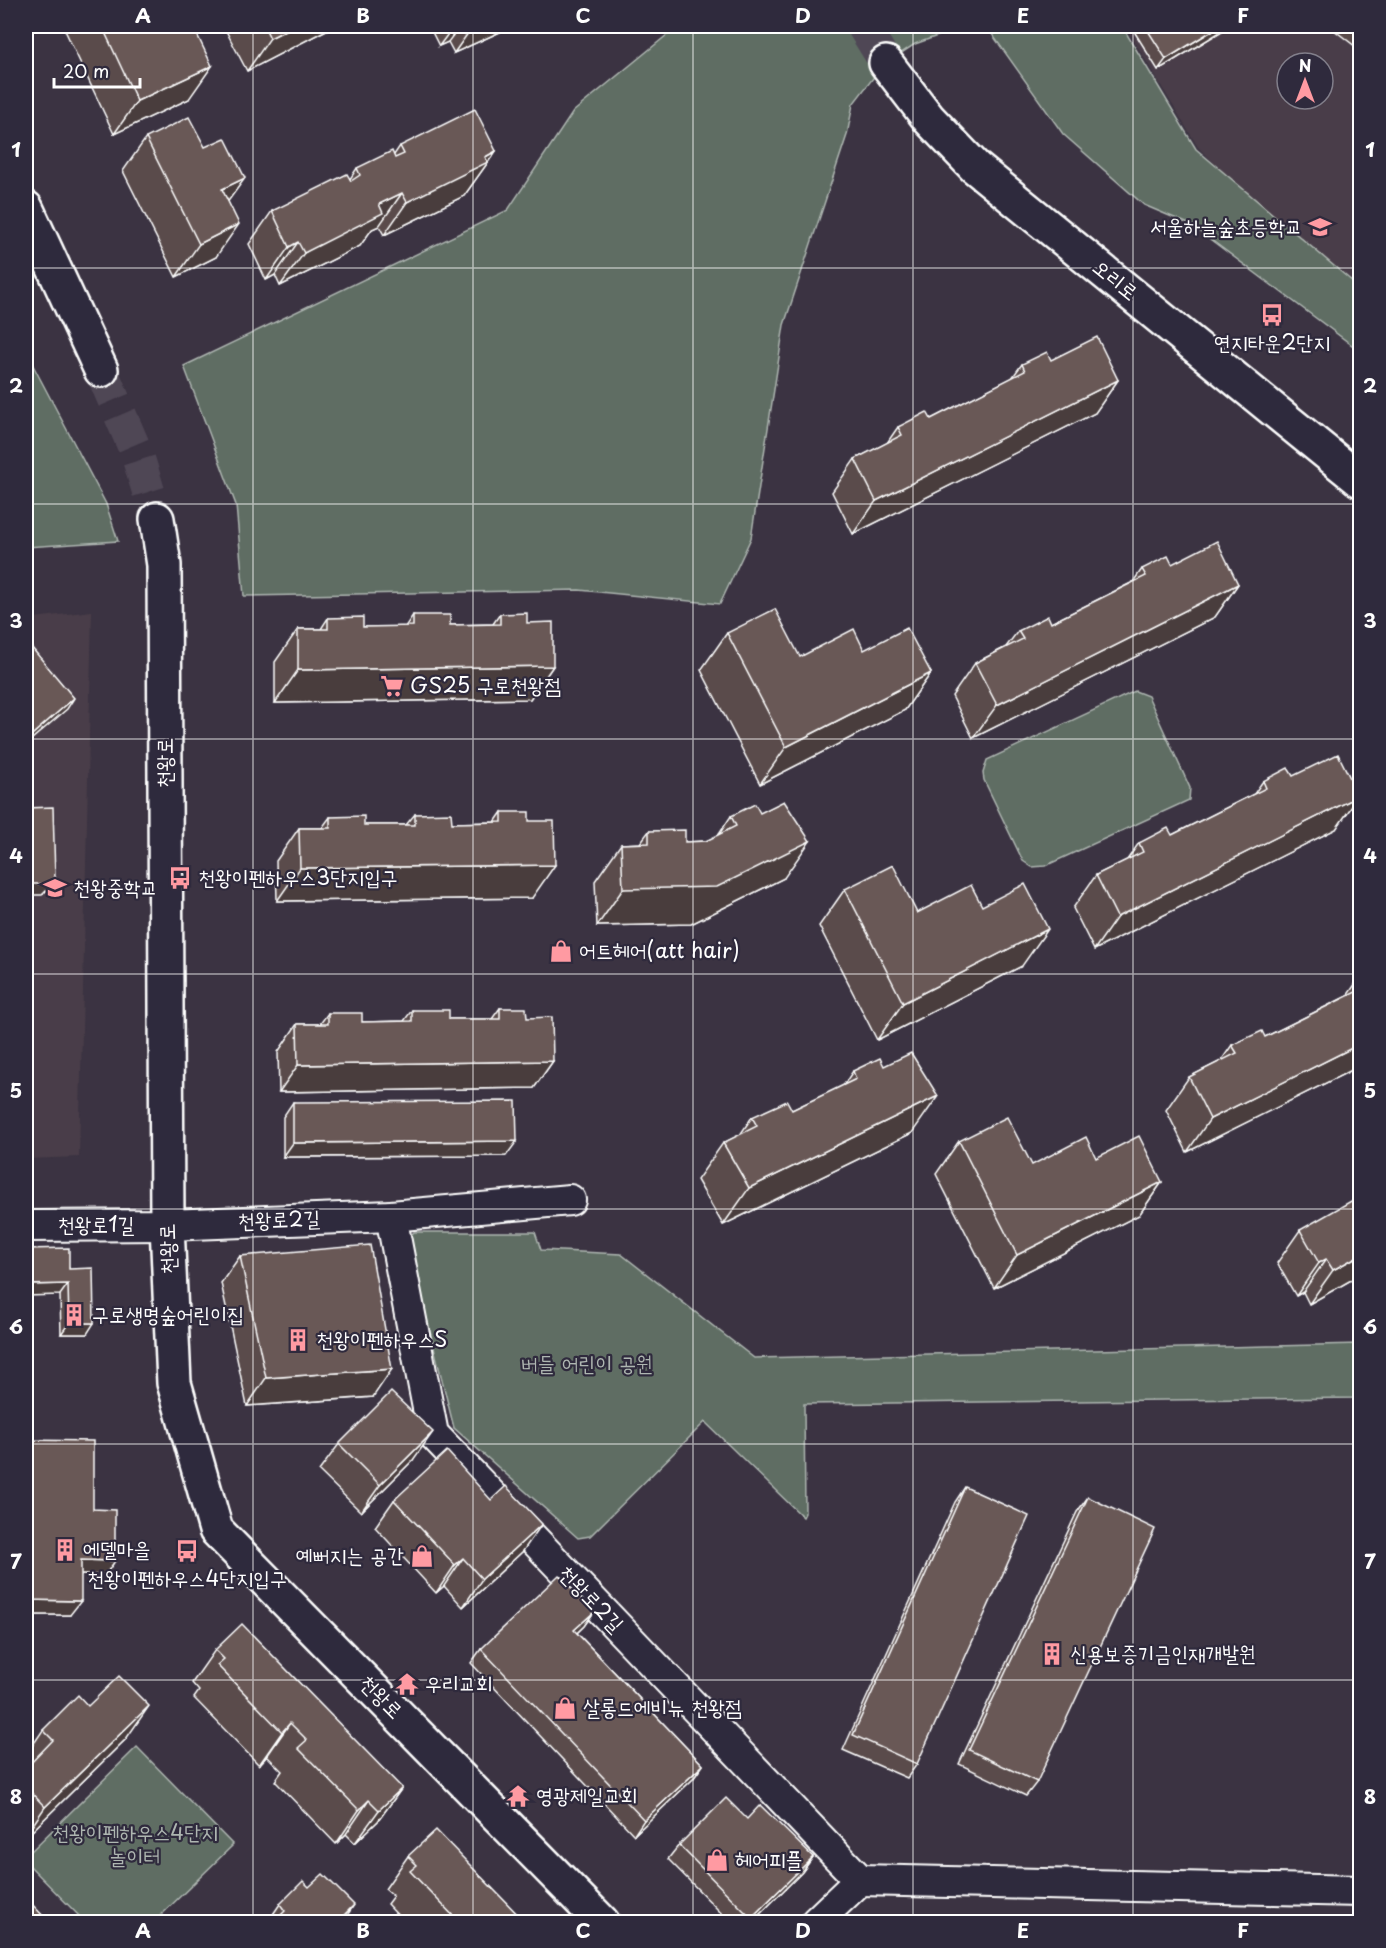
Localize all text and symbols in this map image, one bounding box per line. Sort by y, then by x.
text: A [135,0,151,30]
text: B [356,0,370,30]
text: C [575,0,591,30]
text: D [795,0,811,30]
text: E [1017,0,1029,30]
text: F [1237,0,1249,30]
scale bar [54,51,140,89]
north arrow [1275,51,1335,111]
text: N [1299,53,1311,77]
text: 20 m [63,57,109,84]
text: 1 [11,134,21,164]
text: 1 [1365,134,1375,164]
place label: 서울하늘숲초등학교 [1150,209,1302,241]
school or university icon: 서울하늘숲초등학교 [1307,214,1333,240]
street label: 오리로 [1086,250,1146,307]
bus stop icon: 연지타운2단지 [1259,302,1285,328]
place label: 연지타운2단지 [1214,325,1330,357]
text: 2 [9,370,23,400]
text: 2 [1363,370,1377,400]
text: 3 [9,605,23,635]
text: 3 [1363,605,1377,635]
place label: GS25 구로천왕점 [410,668,561,700]
supermarket icon: GS25 구로천왕점 [379,673,405,699]
street label: 천왕로 [147,738,179,788]
text: 4 [9,840,23,870]
text: 4 [1363,840,1377,870]
place label: 천왕이펜하우스3단지입구 [198,860,398,892]
bus stop icon: 천왕이펜하우스3단지입구 [167,865,193,891]
place label: 천왕중학교 [73,870,158,902]
school or university icon: 천왕중학교 [42,875,68,901]
place label: 어트헤어(att hair) [579,933,740,965]
shop icon: 어트헤어(att hair) [548,938,574,964]
text: 5 [10,1075,22,1105]
text: 5 [1364,1075,1376,1105]
street label: 천왕로2길 [237,1201,321,1235]
street label: 천왕로1길 [57,1207,135,1239]
street label: 천왕로 [149,1223,183,1275]
place label: 구로생명숲어린이집 [92,1297,244,1329]
building icon: 구로생명숲어린이집 [61,1302,87,1328]
text: 6 [9,1311,23,1341]
text: 6 [1363,1311,1377,1341]
place label: 천왕이펜하우스S [316,1322,447,1354]
building icon: 천왕이펜하우스S [285,1327,311,1353]
park label: 버들 어린이 공원 [521,1346,653,1378]
place label: 에델마을 [83,1532,151,1564]
building icon: 에델마을 [52,1537,78,1563]
bus stop icon: 천왕이펜하우스4단지입구 [174,1538,200,1564]
place label: 예뻐지는 공간 [296,1538,404,1570]
shop icon: 예뻐지는 공간 [409,1543,435,1569]
text: 7 [10,1546,22,1576]
text: 7 [1364,1546,1376,1576]
street label: 천왕로2길 [552,1557,633,1638]
place label: 천왕이펜하우스4단지입구 [87,1561,287,1593]
place label: 신용보증기금인재개발원 [1070,1636,1256,1668]
building icon: 신용보증기금인재개발원 [1039,1641,1065,1667]
street label: 천왕로 [353,1666,412,1725]
place label: 우리교회 [425,1666,493,1698]
temple icon: 우리교회 [394,1671,420,1697]
place label: 살롱드에비뉴 천왕점 [583,1690,742,1722]
shop icon: 살롱드에비뉴 천왕점 [552,1695,578,1721]
place label: 영광제일교회 [536,1778,637,1810]
text: 8 [10,1781,22,1811]
text: 8 [1364,1781,1376,1811]
temple icon: 영광제일교회 [505,1783,531,1809]
park label: 천왕이펜하우스4단지 놀이터 [52,1815,218,1871]
place label: 헤어피플 [735,1842,803,1874]
shop icon: 헤어피플 [704,1847,730,1873]
text: A [135,1915,151,1945]
text: B [356,1915,370,1945]
text: C [575,1915,591,1945]
text: D [795,1915,811,1945]
text: E [1017,1915,1029,1945]
text: F [1237,1915,1249,1945]

